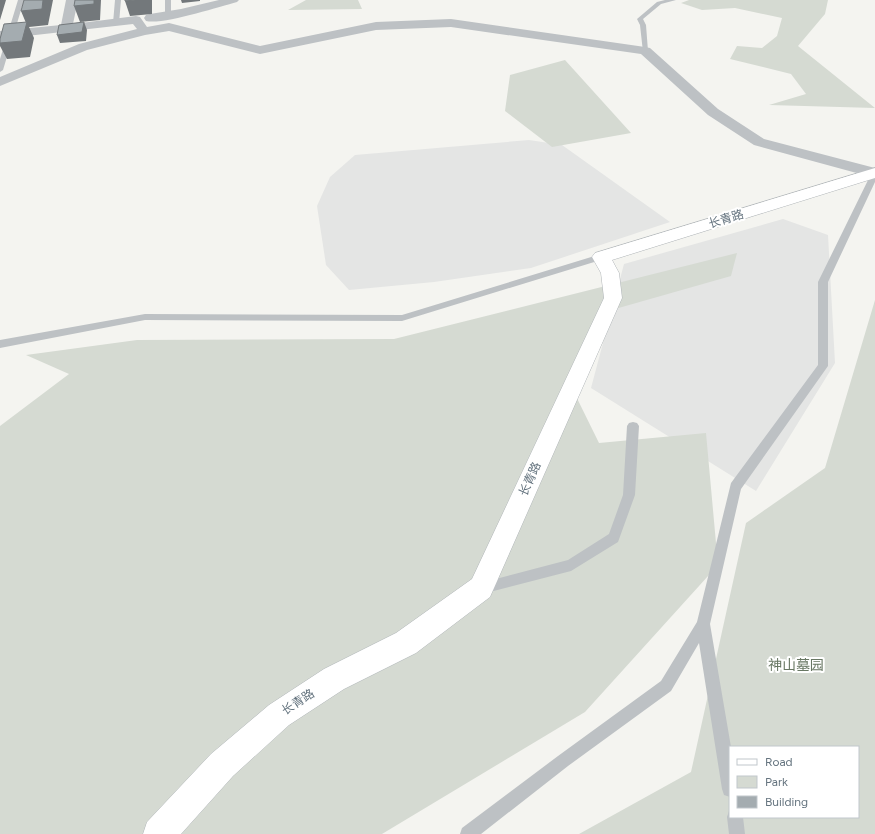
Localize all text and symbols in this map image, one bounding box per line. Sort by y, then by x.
street label: 长青路 [707,207,745,231]
street label: 长青路 [516,460,544,498]
park label: 神山墓园 [768,657,824,674]
street label: 长青路 [279,686,317,718]
legend [729,746,859,818]
text: Road [765,755,793,769]
text: Park [765,775,788,789]
text: Building [765,795,808,809]

